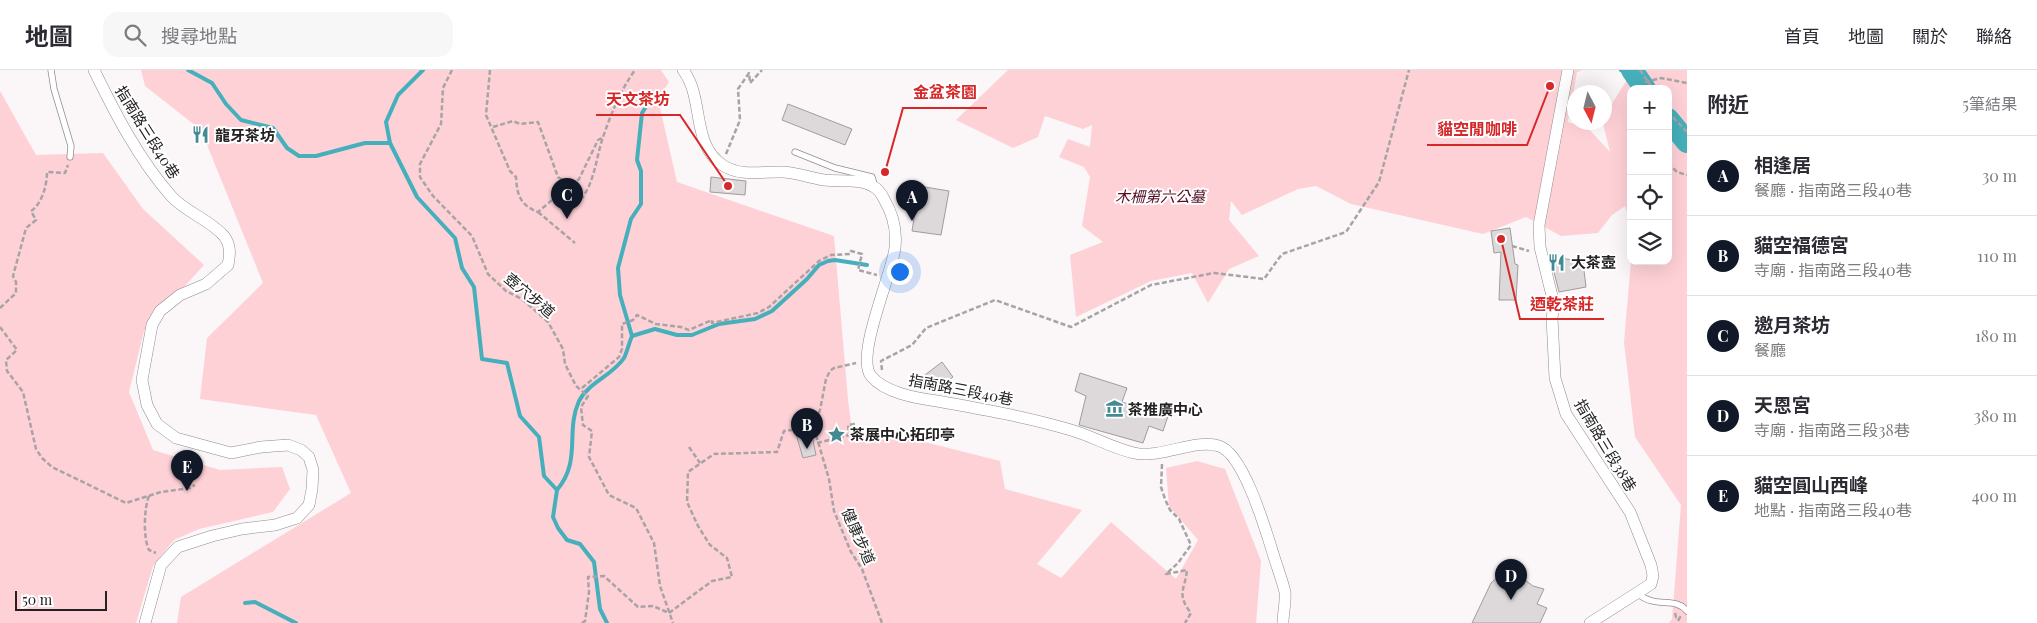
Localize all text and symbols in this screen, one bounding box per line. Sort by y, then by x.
search box [103,12,453,57]
text: 地圖 [25,19,73,51]
icon: search [121,21,149,49]
text: 搜尋地點 [161,22,237,48]
text: 首頁 [1784,24,1820,48]
text: 地圖 [1848,24,1884,48]
text: 關於 [1912,24,1948,48]
text: 聯絡 [1976,24,2012,48]
callout: 金盆茶園 [903,77,987,108]
text: 金盆茶園 [913,81,977,102]
street label: 指南路三段40巷 [111,82,185,182]
callout: 天文茶坊 [596,84,680,115]
north arrow [1567,85,1612,130]
map controls [1627,85,1672,265]
button: + [1627,85,1672,130]
text: 天文茶坊 [606,88,670,109]
text: 附近 [1707,89,1749,117]
text: 5筆結果 [1962,93,2017,114]
callout: 貓空閒咖啡 [1427,114,1527,145]
text: 貓空閒咖啡 [1437,118,1517,139]
restaurant icon: 龍牙茶坊 [191,125,211,145]
place label: 龍牙茶坊 [215,125,275,145]
button: − [1627,130,1672,175]
text: 相逢居 [1754,151,1811,177]
text: A [1718,165,1728,186]
text: 30 m [1982,165,2017,186]
button: locate [1627,175,1672,220]
pin: C [551,178,583,219]
text: 餐廳 · 指南路三段40巷 [1754,179,1912,200]
pin: A [896,180,928,221]
park label: 木柵第六公墓 [1115,186,1208,206]
button: layers [1627,220,1672,265]
text: 貓空福德宮 [1754,231,1849,257]
text: B [1718,245,1728,266]
text: 110 m [1977,245,2017,266]
restaurant icon: 大茶壺 [1547,252,1567,272]
place label: 大茶壺 [1571,252,1616,272]
your location [887,259,913,285]
text: 寺廟 · 指南路三段40巷 [1754,259,1912,280]
street label: 壺穴步道 [501,268,559,322]
callout: 迺乾茶莊 [1520,288,1604,319]
text: 迺乾茶莊 [1530,293,1594,314]
text: 邀月茶坊 [1754,311,1830,337]
text: C [1717,325,1729,346]
text: 180 m [1975,325,2017,346]
text: 餐廳 [1754,339,1786,360]
street label: 指南路三段40巷 [907,369,1015,409]
text: 天恩宮 [1754,391,1811,417]
street label: 指南路三段38巷 [1570,395,1642,495]
museum icon: 茶推廣中心 [1104,399,1124,419]
place label: 茶推廣中心 [1128,399,1203,419]
text: D [1717,405,1729,426]
text: 380 m [1974,405,2017,426]
pin: B [791,408,823,449]
text: 寺廟 · 指南路三段38巷 [1754,419,1910,440]
place icon: 茶展中心拓印亭 [826,424,846,444]
place label: 茶展中心拓印亭 [850,424,955,444]
pin: E [171,450,203,491]
text: 貓空圓山西峰 [1754,471,1868,497]
text: E [1718,485,1728,506]
text: 400 m [1972,485,2017,506]
text: 地點 · 指南路三段40巷 [1754,499,1912,520]
street label: 健康步道 [838,505,880,567]
pin: D [1495,559,1527,600]
scale bar [15,588,108,611]
text: 50 m [22,590,52,609]

